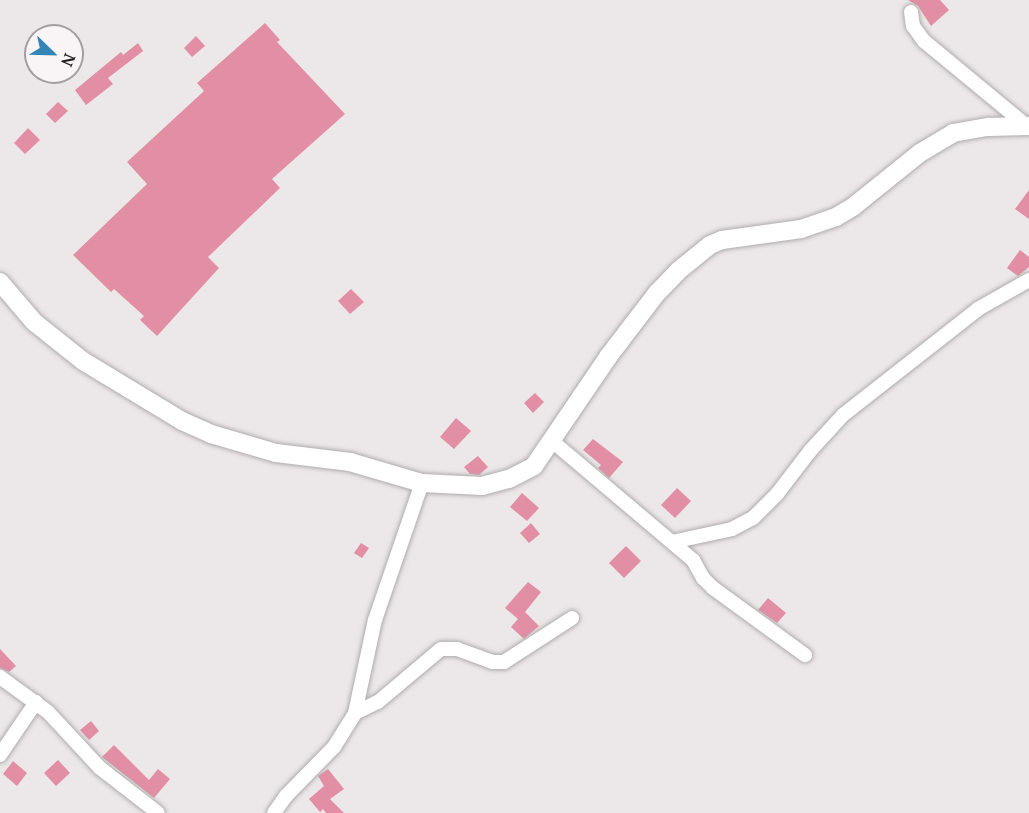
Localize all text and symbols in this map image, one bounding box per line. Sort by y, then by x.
north arrow [24,24,84,84]
text: N [56,50,81,70]

